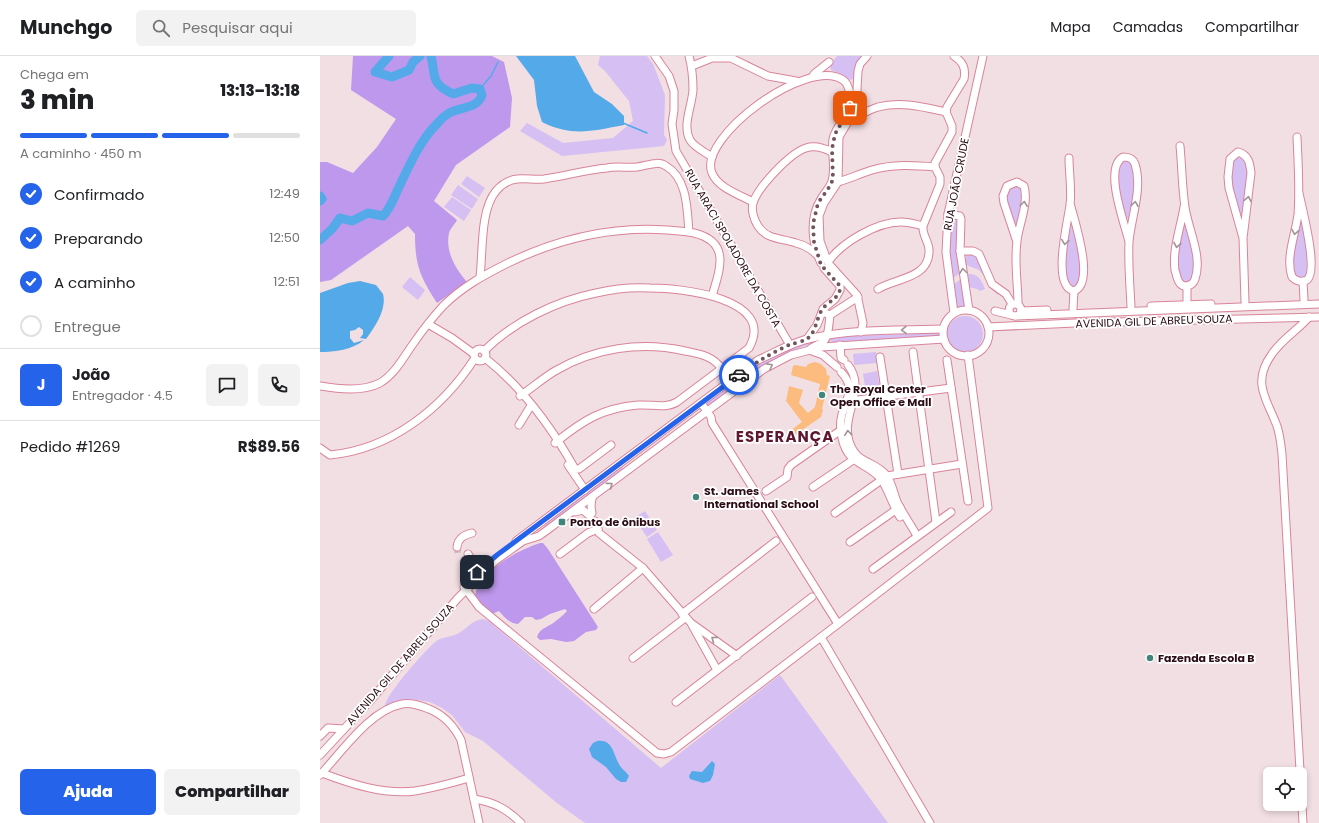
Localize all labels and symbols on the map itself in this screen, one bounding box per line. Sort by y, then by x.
pin [833,91,867,125]
street label: RUA JOÃO CRUDE [939,136,973,232]
street label: RUA ARACI SPOLADORE DA COSTA [681,166,785,331]
one-way arrow [1243,196,1252,202]
one-way arrow [1019,201,1028,207]
one-way arrow [1130,201,1139,207]
one-way arrow [1291,228,1300,235]
one-way arrow [1061,239,1070,245]
one-way arrow [1173,242,1182,248]
one-way arrow [959,268,968,274]
street label: AVENIDA GIL DE ABREU SOUZA [1075,310,1233,332]
one-way arrow [901,326,907,335]
courier [719,355,759,395]
one-way arrow [766,363,774,371]
place label: The Royal Center Open Office e Mall [830,381,931,410]
marker: The Royal Center Open Office e Mall [817,390,827,400]
district label: ESPERANÇA [736,426,834,447]
one-way arrow [844,430,853,436]
one-way arrow [605,483,612,490]
place label: St. James International School [704,483,819,512]
marker: St. James International School [691,492,701,502]
place label: Ponto de ônibus [570,514,660,530]
marker: Ponto de ônibus [557,517,567,527]
pin [460,555,494,589]
street label: AVENIDA GIL DE ABREU SOUZA [342,599,458,729]
one-way arrow [711,637,718,644]
place label: Fazenda Escola B [1158,650,1254,666]
marker: Fazenda Escola B [1145,653,1155,663]

